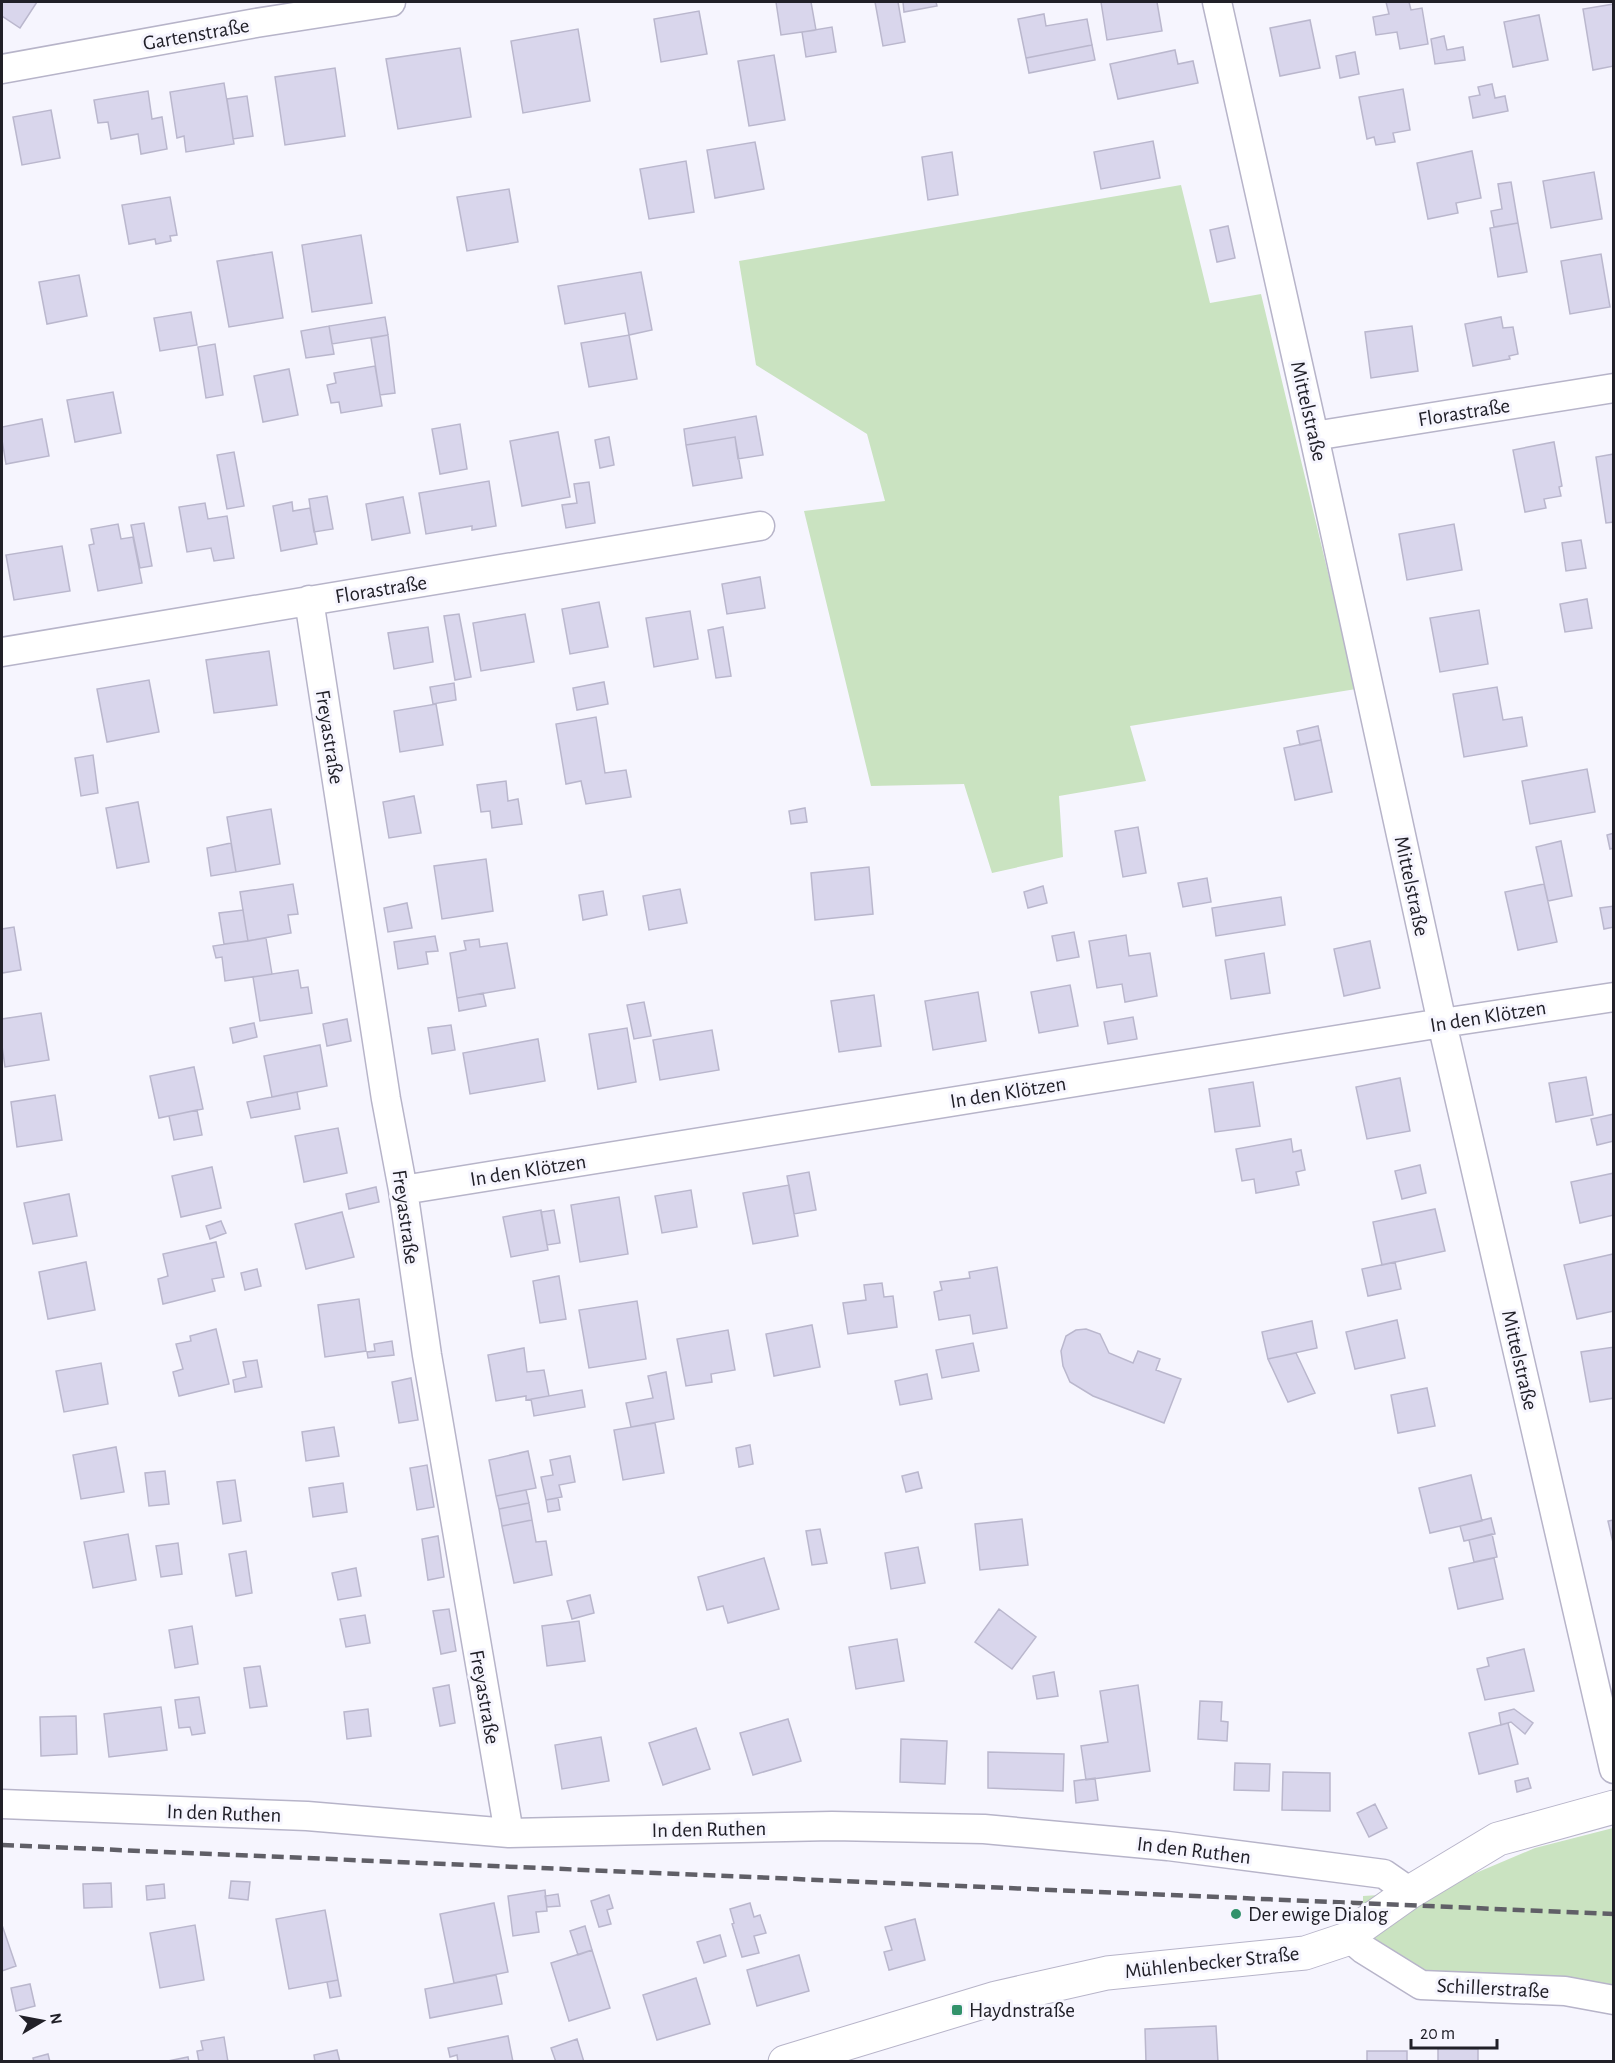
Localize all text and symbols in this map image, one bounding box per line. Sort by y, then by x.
street label: Gartenstraße [141,15,251,54]
street label: Mittelstraße [1287,359,1330,463]
street label: Florastraße [1417,395,1512,430]
street label: Florastraße [334,572,429,607]
street label: Freyastraße [312,688,347,786]
street label: Mittelstraße [1391,834,1432,938]
street label: In den Klötzen [1429,997,1548,1036]
street label: In den Klötzen [949,1073,1068,1112]
street label: In den Klötzen [469,1151,588,1190]
street label: Freyastraße [388,1168,423,1266]
street label: Mittelstraße [1498,1308,1541,1412]
street label: Freyastraße [466,1648,503,1746]
street label: In den Ruthen [166,1801,282,1826]
street label: In den Ruthen [651,1818,767,1841]
street label: In den Ruthen [1136,1833,1252,1868]
place label: Der ewige Dialog [1248,1904,1389,1925]
marker: Der ewige Dialog [1229,1907,1243,1921]
street label: Mühlenbecker Straße [1124,1943,1300,1982]
street label: Schillerstraße [1436,1975,1550,2002]
north arrow [12,1991,72,2051]
place label: Haydnstraße [969,2000,1075,2021]
marker: Haydnstraße [950,2003,964,2017]
text: N [47,2012,65,2025]
scale bar [1411,2012,1496,2050]
text: 20 m [1420,2025,1455,2043]

